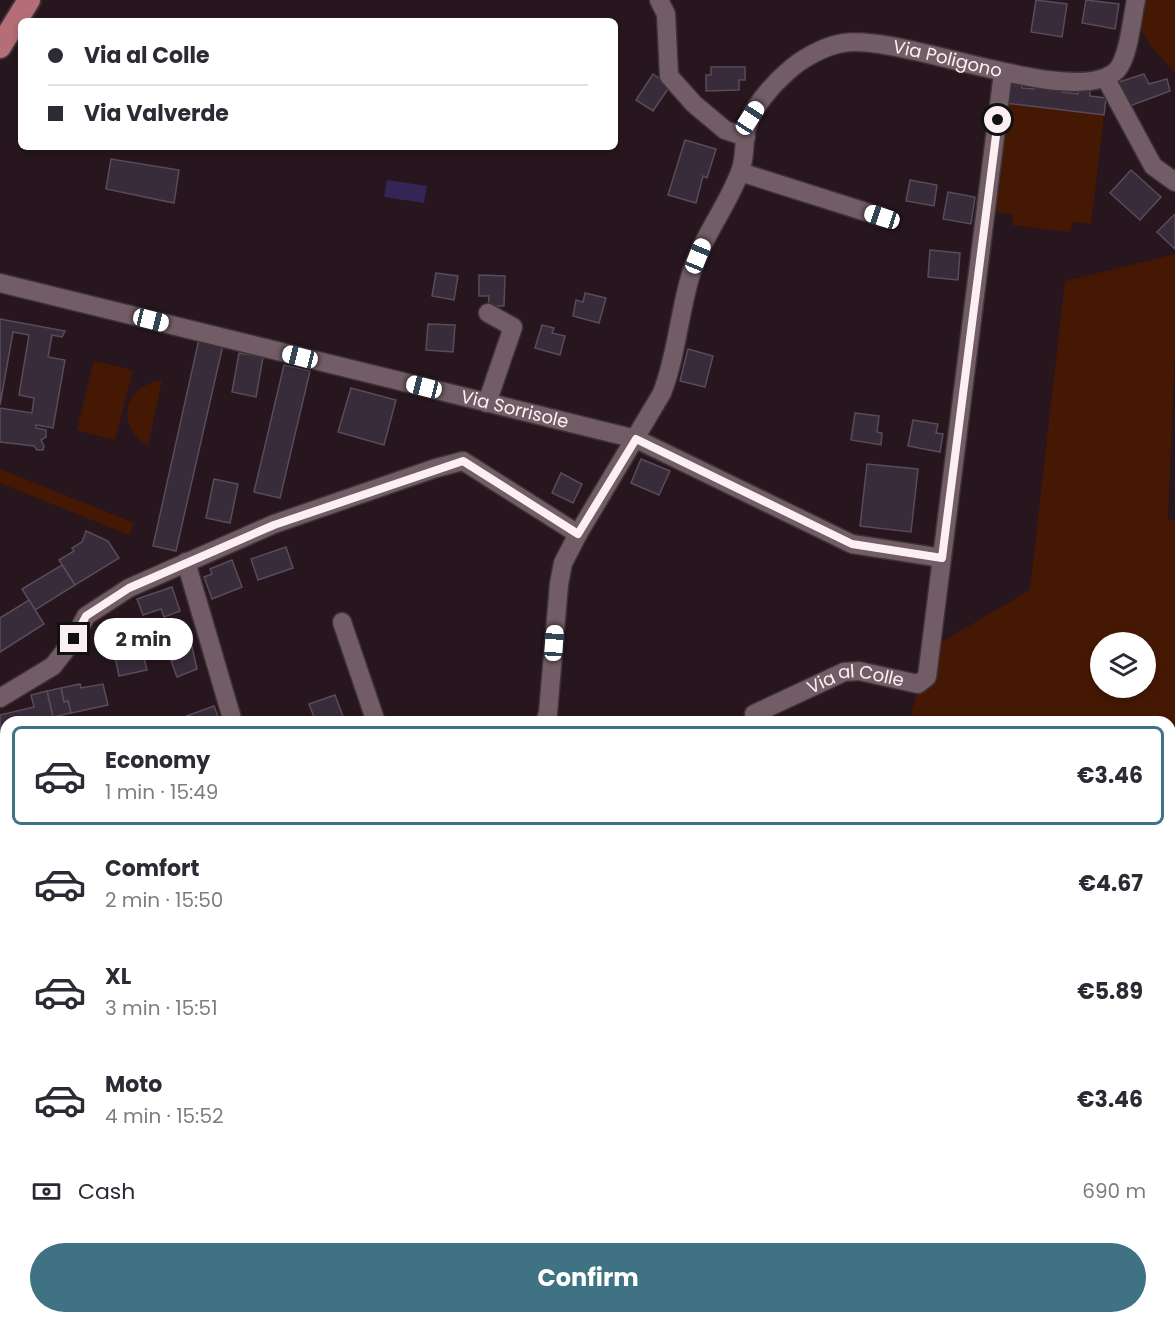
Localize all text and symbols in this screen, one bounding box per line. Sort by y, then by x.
street label: Via Poligono [891,34,1005,83]
text: Via al Colle [84,40,210,71]
text: Via Valverde [84,98,229,129]
car [733,98,767,138]
route start [984,106,1011,133]
car [862,203,902,231]
car [683,236,713,276]
car [131,307,171,333]
car [280,344,320,370]
car [404,374,444,400]
street label: Via Sorrisole [458,384,571,434]
callout: 2 min [95,618,194,660]
car [544,624,564,662]
route end [60,625,87,652]
text: 2 min [115,625,172,653]
map controls [1090,632,1156,698]
button: layers [1090,632,1156,698]
street label: Via al Colle [803,658,907,700]
text: Economy [105,745,210,776]
icon: car [33,749,87,803]
text: €3.46 [1077,760,1143,791]
text: 1 min · 15:49 [105,778,218,806]
text: Comfort [105,853,199,884]
icon: car [33,857,87,911]
text: €4.67 [1079,868,1143,899]
text: 2 min · 15:50 [105,886,223,914]
text: XL [105,961,131,992]
icon: car [33,965,87,1019]
text: €5.89 [1077,976,1143,1007]
text: 3 min · 15:51 [105,994,218,1022]
text: Moto [105,1069,162,1100]
icon: car [33,1073,87,1127]
text: €3.46 [1077,1084,1143,1115]
text: 4 min · 15:52 [105,1102,223,1130]
icon: cash [30,1175,63,1208]
text: Cash [78,1176,135,1207]
text: 690 m [1082,1177,1146,1205]
button: Confirm [30,1243,1146,1312]

